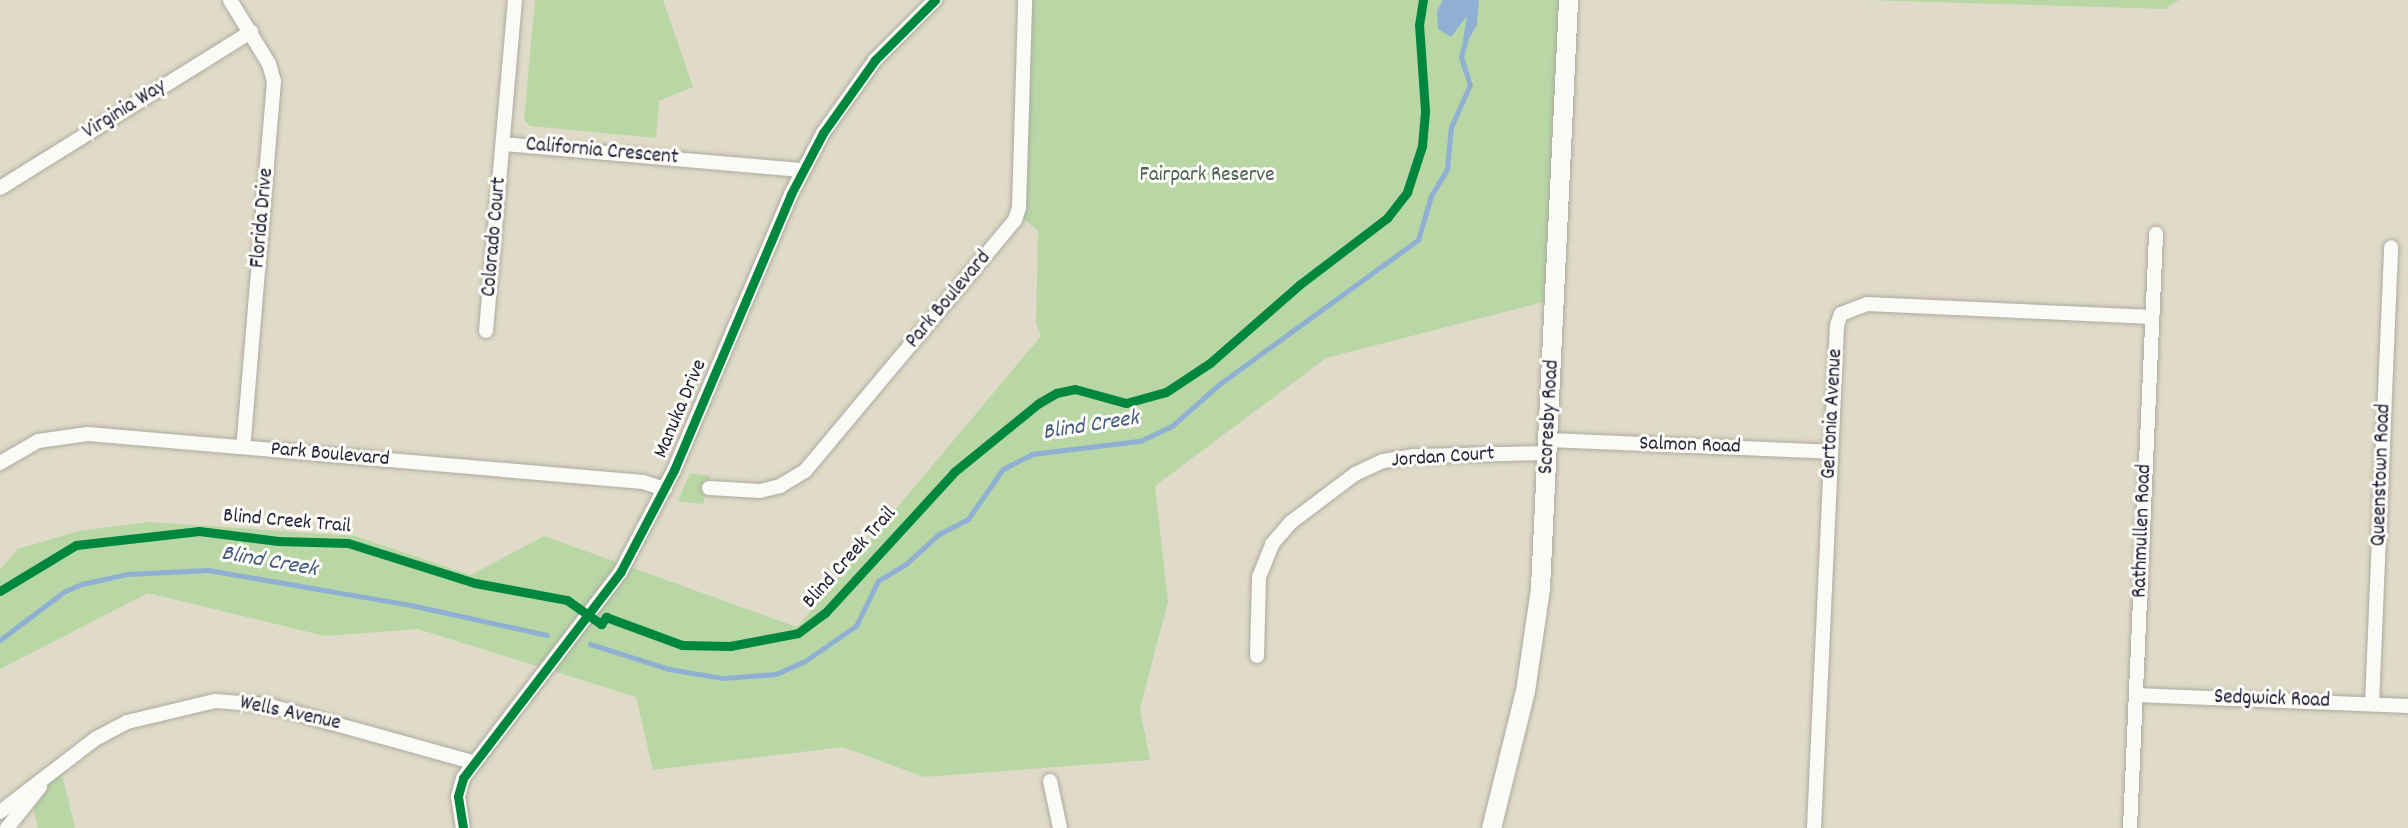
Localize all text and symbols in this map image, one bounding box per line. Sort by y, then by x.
street label: Virginia Way [79,75,171,145]
street label: California Crescent [525,133,679,171]
park label: Fairpark Reserve [1140,163,1274,189]
street label: Florida Drive [246,167,280,269]
street label: Colorado Court [477,176,513,298]
street label: Park Boulevard [901,246,997,354]
street label: Gertonia Avenue [1817,348,1849,480]
street label: Manuka Drive [649,356,713,462]
street label: Scoresby Road [1534,359,1566,475]
street label: Queenstown Road [2367,403,2397,547]
water label: Blind Creek [1041,406,1141,448]
street label: Salmon Road [1639,432,1741,460]
street label: Park Boulevard [269,437,391,473]
street label: Jordan Court [1391,442,1495,474]
street label: Rathmullen Road [2128,464,2158,598]
street label: Blind Creek Trail [798,502,902,614]
street label: Blind Creek Trail [222,504,352,540]
water label: Blind Creek [219,541,319,585]
street label: Sedgwick Road [2214,685,2330,715]
street label: Wells Avenue [237,691,343,737]

